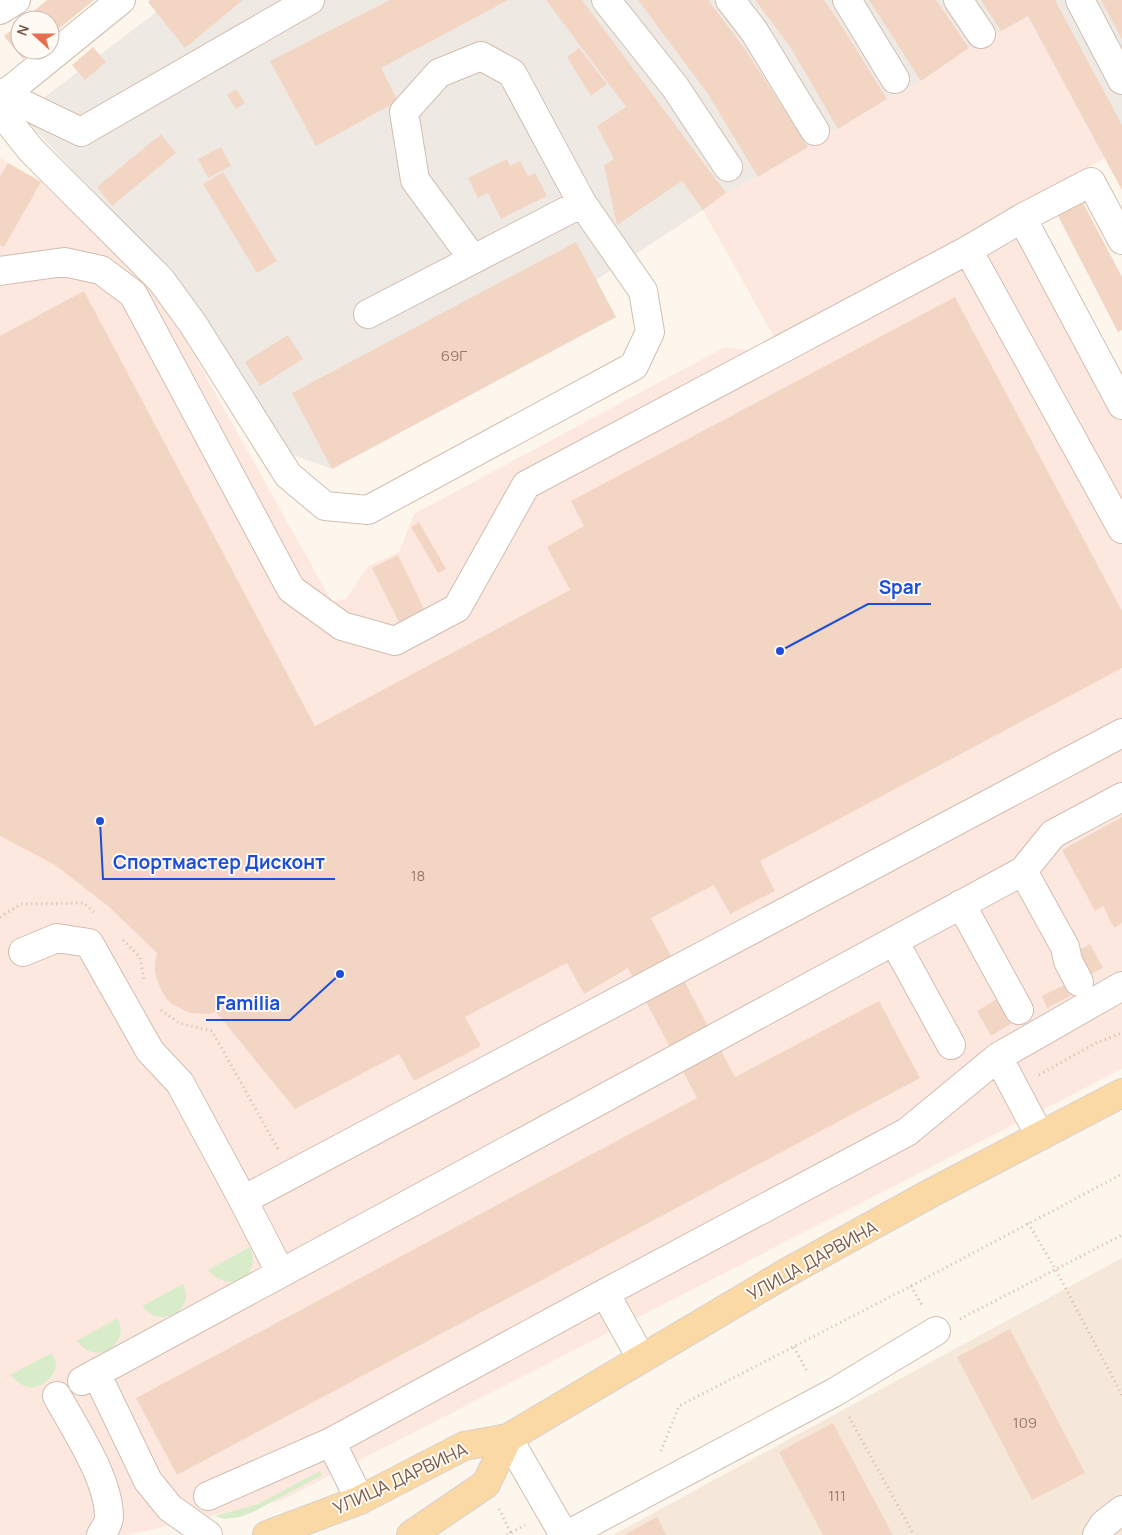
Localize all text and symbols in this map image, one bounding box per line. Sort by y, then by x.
north arrow [10,10,60,60]
text: N [12,22,33,38]
house number: 69Г [441,345,467,366]
callout: Spar [868,570,931,604]
text: Spar [879,574,922,600]
callout: Спортмастер Дисконт [103,845,335,879]
text: Спортмастер Дисконт [113,849,325,875]
house number: 18 [411,865,425,886]
callout: Familia [206,986,290,1020]
text: Familia [216,990,280,1016]
street label: УЛИЦА ДАРВИНА [743,1214,882,1306]
house number: 109 [1013,1412,1037,1433]
street label: УЛИЦА ДАРВИНА [329,1436,471,1520]
house number: 111 [828,1485,846,1506]

